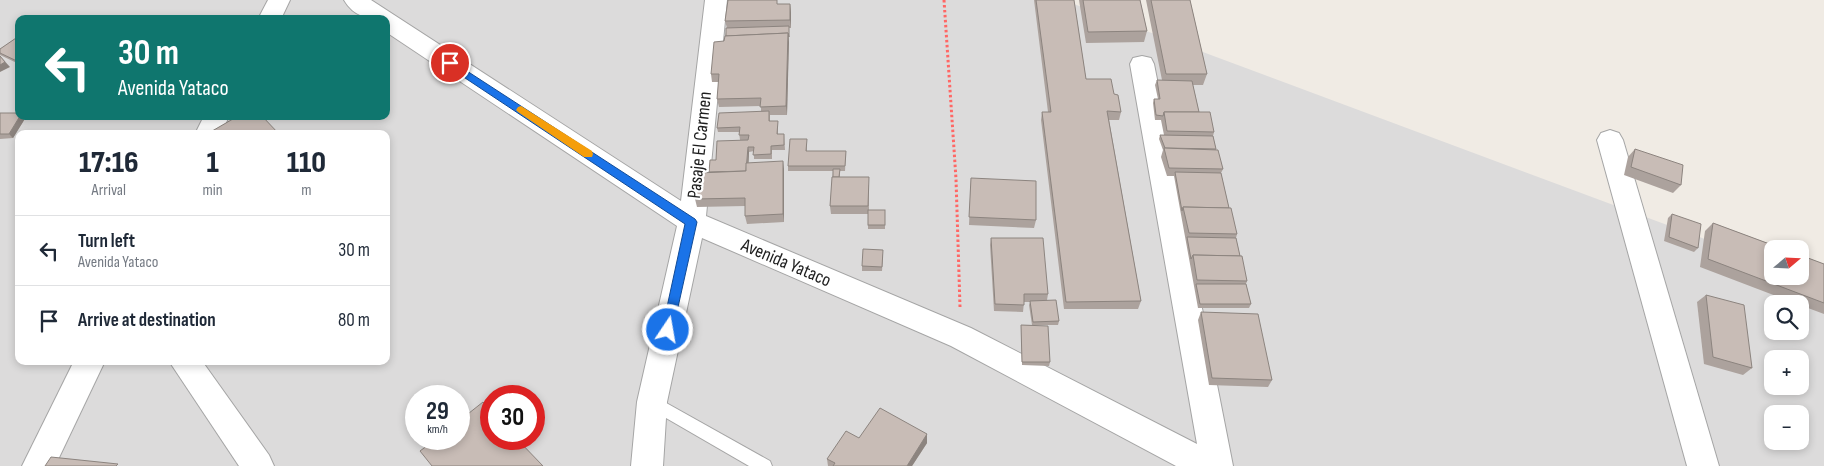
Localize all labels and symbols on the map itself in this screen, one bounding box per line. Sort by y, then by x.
pin [429,42,471,84]
street label: Pasaje El Carmen [683,90,717,200]
street label: Avenida Yataco [737,233,834,292]
north arrow [1764,240,1809,285]
position arrow [641,303,693,355]
speed limit sign: 30 [480,385,545,450]

